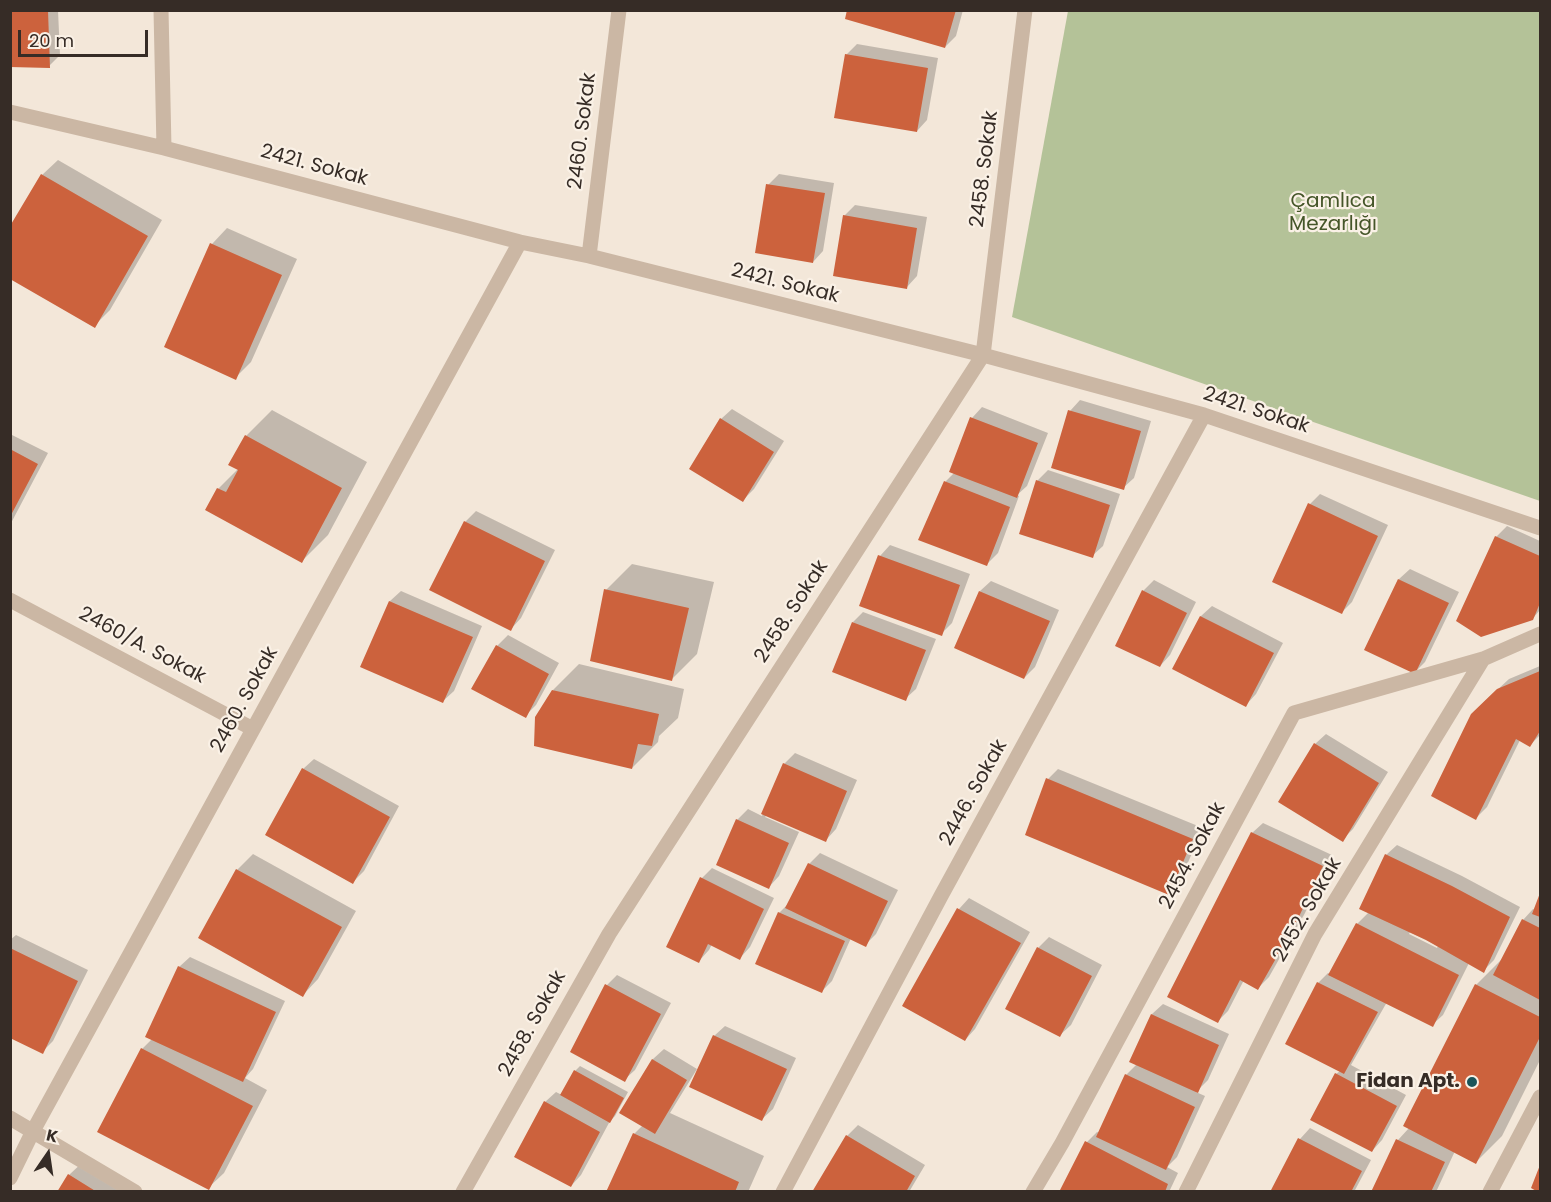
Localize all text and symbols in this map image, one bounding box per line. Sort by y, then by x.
scale bar [21,18,152,56]
text: 20 m [29,28,74,53]
street label: 2460. Sokak [564,71,602,191]
street label: 2458. Sokak [966,109,1004,229]
street label: 2421. Sokak [258,140,370,192]
park label: Çamlıca Mezarlığı [1289,190,1377,237]
street label: 2421. Sokak [729,259,841,309]
street label: 2421. Sokak [1200,383,1312,439]
street label: 2458. Sokak [750,556,834,668]
street label: 2460/A. Sokak [74,602,210,690]
street label: 2460. Sokak [206,643,284,757]
street label: 2446. Sokak [935,736,1013,850]
street label: 2454. Sokak [1155,799,1231,913]
street label: 2452. Sokak [1269,854,1347,966]
street label: 2458. Sokak [494,967,572,1081]
place label: Fidan Apt. [1356,1070,1460,1094]
marker: Fidan Apt. [1465,1075,1479,1089]
north arrow [18,1124,78,1184]
text: K [44,1124,60,1148]

